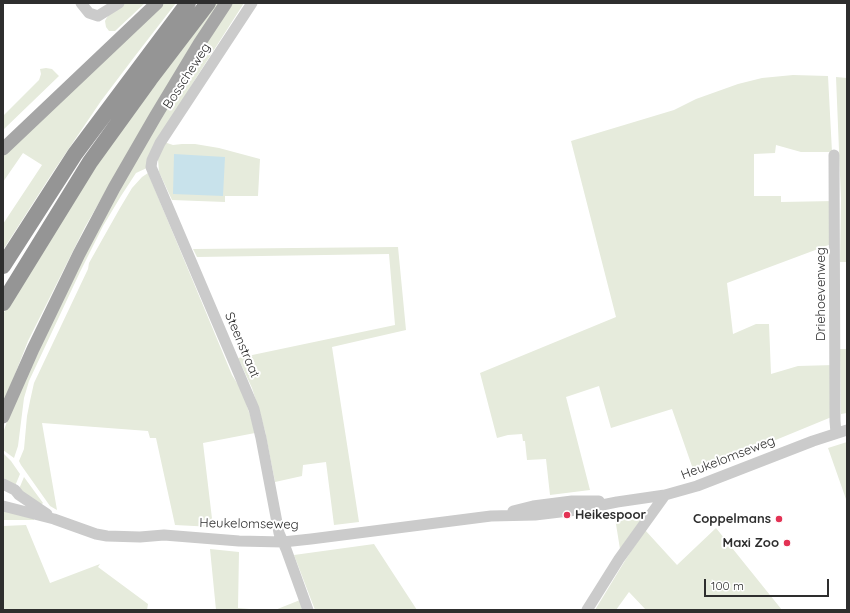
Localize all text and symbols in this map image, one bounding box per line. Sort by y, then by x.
street label: Bosscheweg [160,40,214,112]
street label: Driehoevenweg [813,247,829,341]
street label: Steenstraat [221,310,263,380]
street label: Heukelomseweg [679,433,777,483]
place label: Heikespoor [575,507,646,523]
marker: Heikespoor [562,510,572,520]
place label: Coppelmans [693,511,771,527]
marker: Coppelmans [774,514,784,524]
street label: Heukelomseweg [199,515,299,533]
place label: Maxi Zoo [723,535,779,551]
marker: Maxi Zoo [782,538,792,548]
scale bar [706,571,831,597]
text: 100 m [711,578,744,593]

